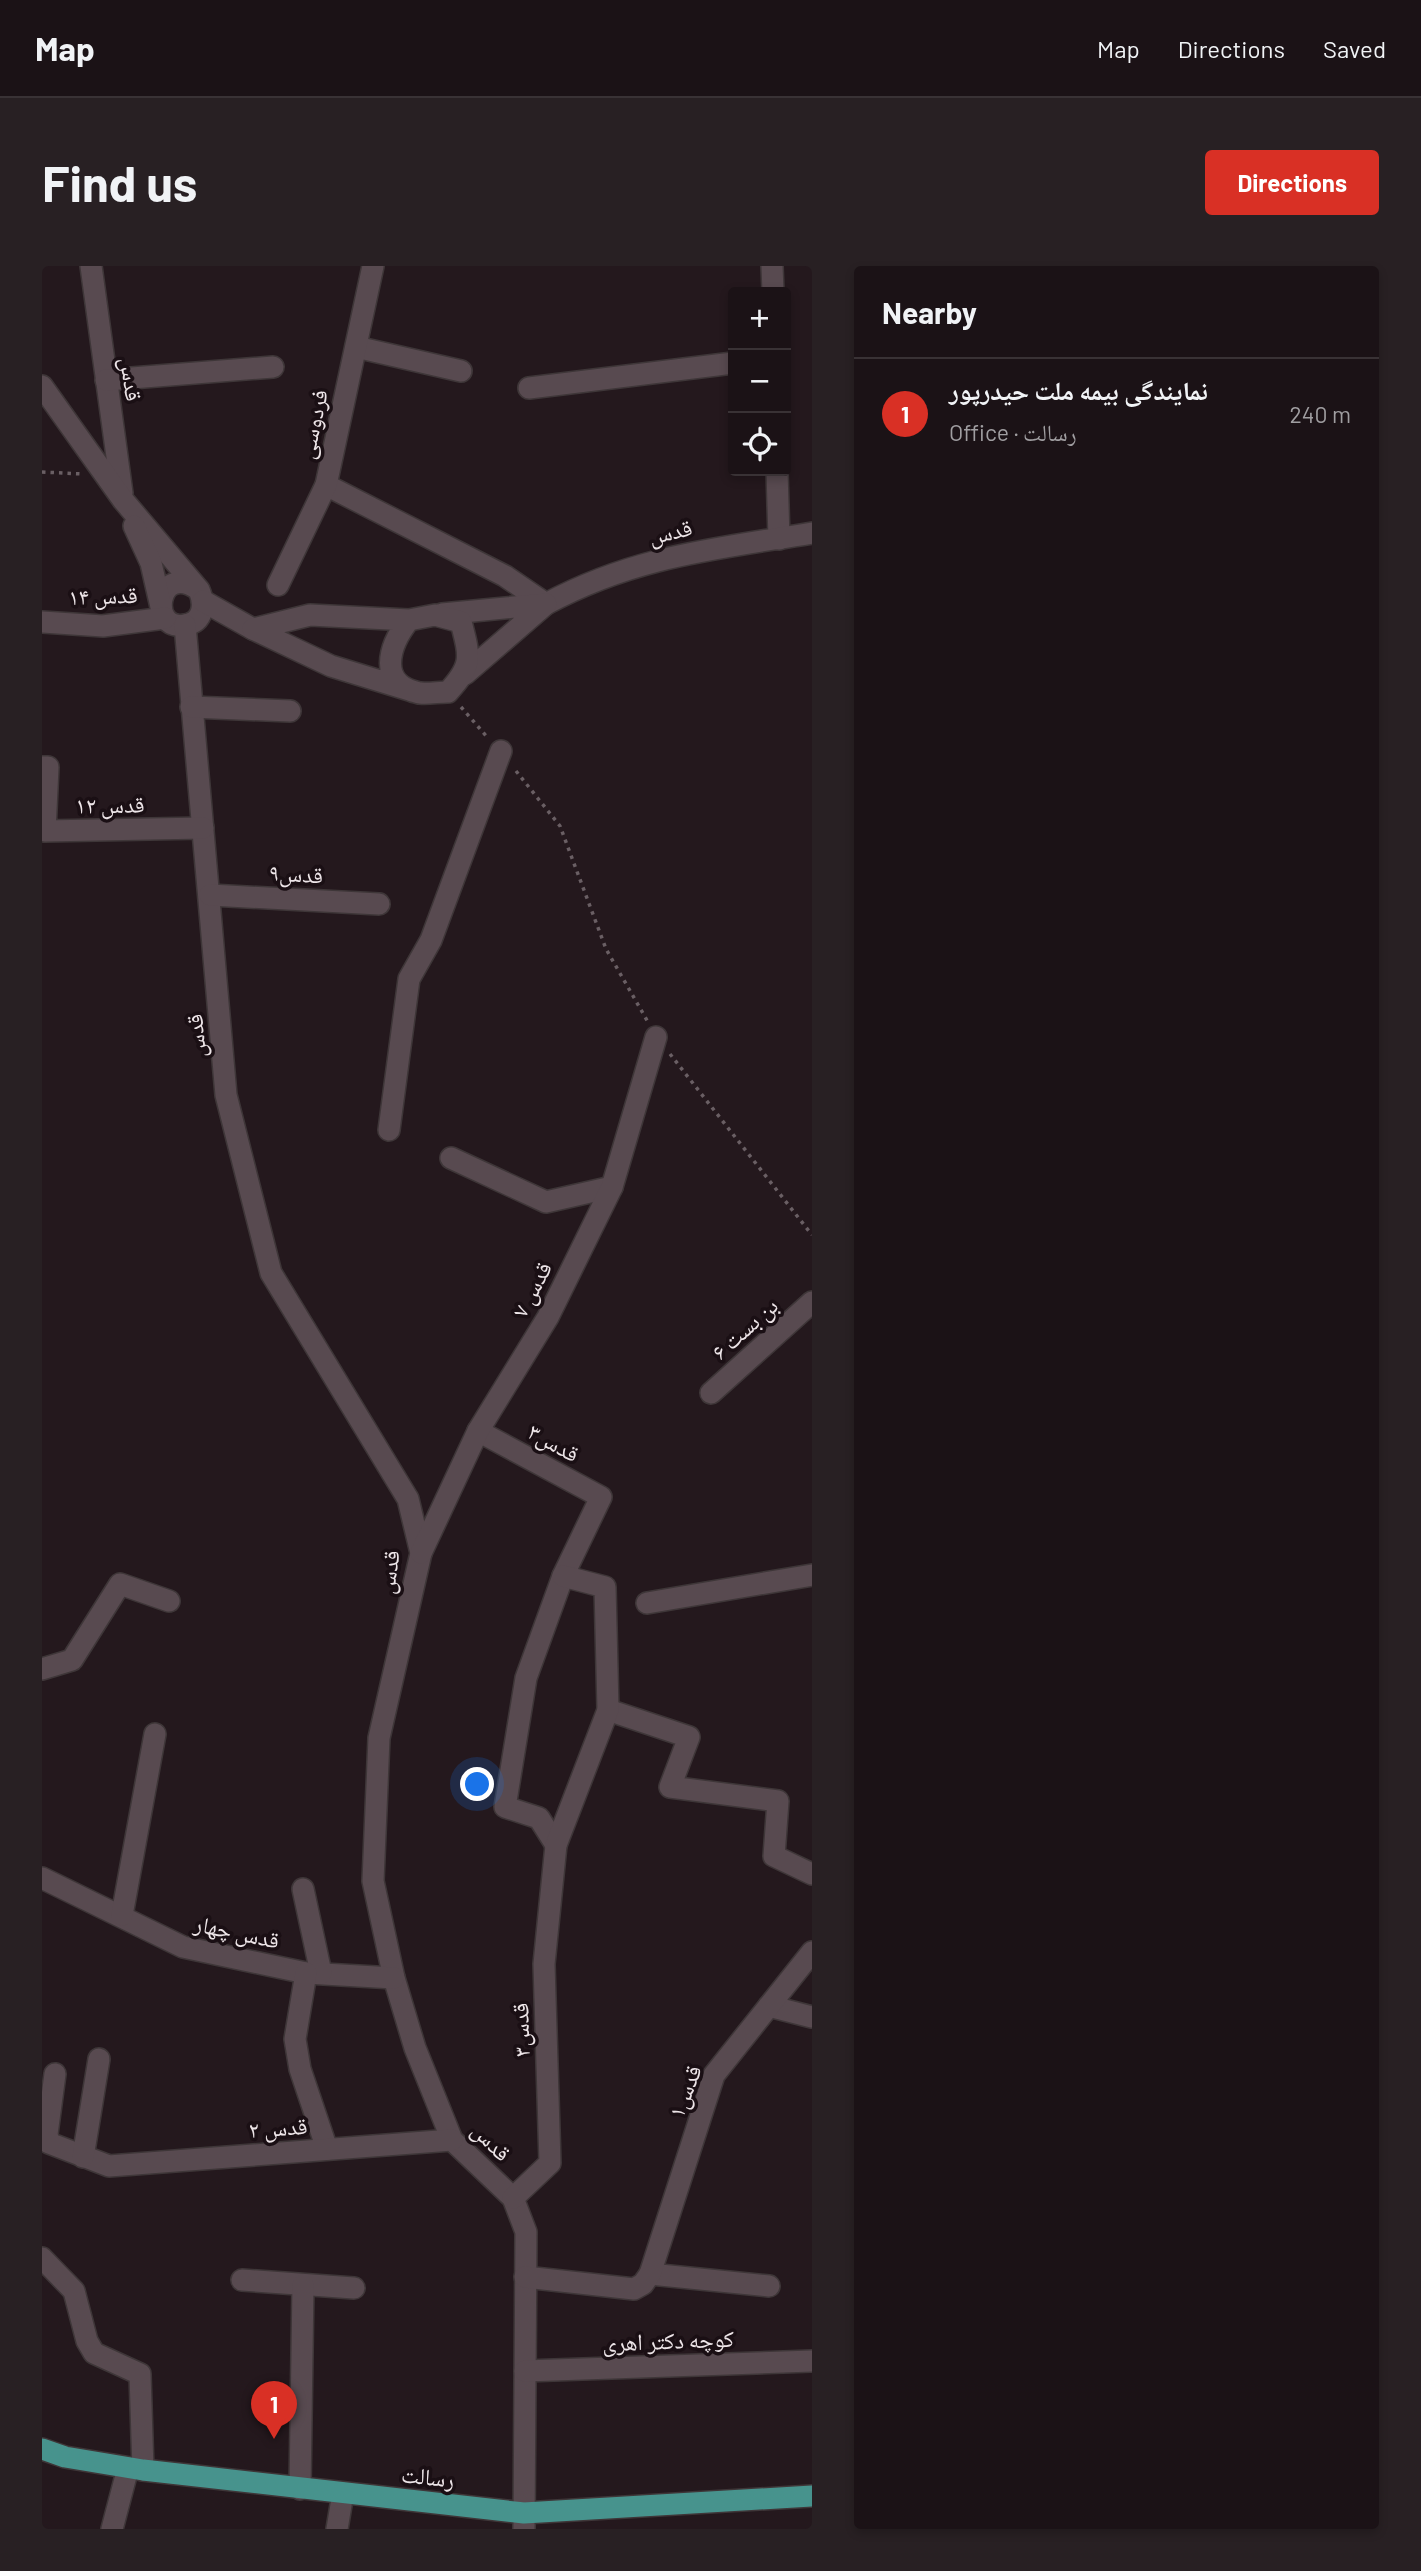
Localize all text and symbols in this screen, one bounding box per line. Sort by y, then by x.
text: Map [35,28,95,68]
text: Map [1097,34,1140,63]
text: Directions [1178,34,1285,63]
text: Saved [1323,34,1386,63]
button: Directions [1205,150,1379,215]
text: Find us [42,153,197,212]
map controls [728,287,791,476]
button: + [728,287,791,350]
text: Nearby [882,294,977,330]
button: − [728,350,791,413]
street label: قدس [114,355,149,403]
text: نمایندگی بیمه ملت حیدرپور [949,374,1208,405]
street label: فردوسی [291,387,334,461]
text: 1 [901,400,909,428]
text: 240 m [1289,400,1351,428]
button: locate [728,413,791,476]
text: Office · رسالت [949,418,1077,446]
street label: قدس [645,512,695,551]
street label: قدس ۱۴ [68,580,138,611]
street label: قدس ۱۲ [75,789,145,820]
street label: قدس۹ [268,858,324,889]
street label: قدس [179,1013,212,1059]
street label: قدس ۷ [505,1256,558,1322]
street label: بن بست ۶ [705,1291,784,1366]
street label: قدس۳ [523,1417,584,1468]
street label: قدس [371,1548,406,1596]
your location [460,1767,494,1801]
street label: قدس چهار [191,1908,282,1955]
street label: قدس۳ [505,2002,536,2058]
street label: قدس۱ [661,2061,708,2122]
street label: قدس ۲ [248,2111,308,2144]
street label: قدس [466,2116,517,2167]
street label: کوچه دکتر اهری [602,2324,735,2357]
pin: 1 [251,2381,297,2439]
street label: رسالت [400,2459,456,2493]

